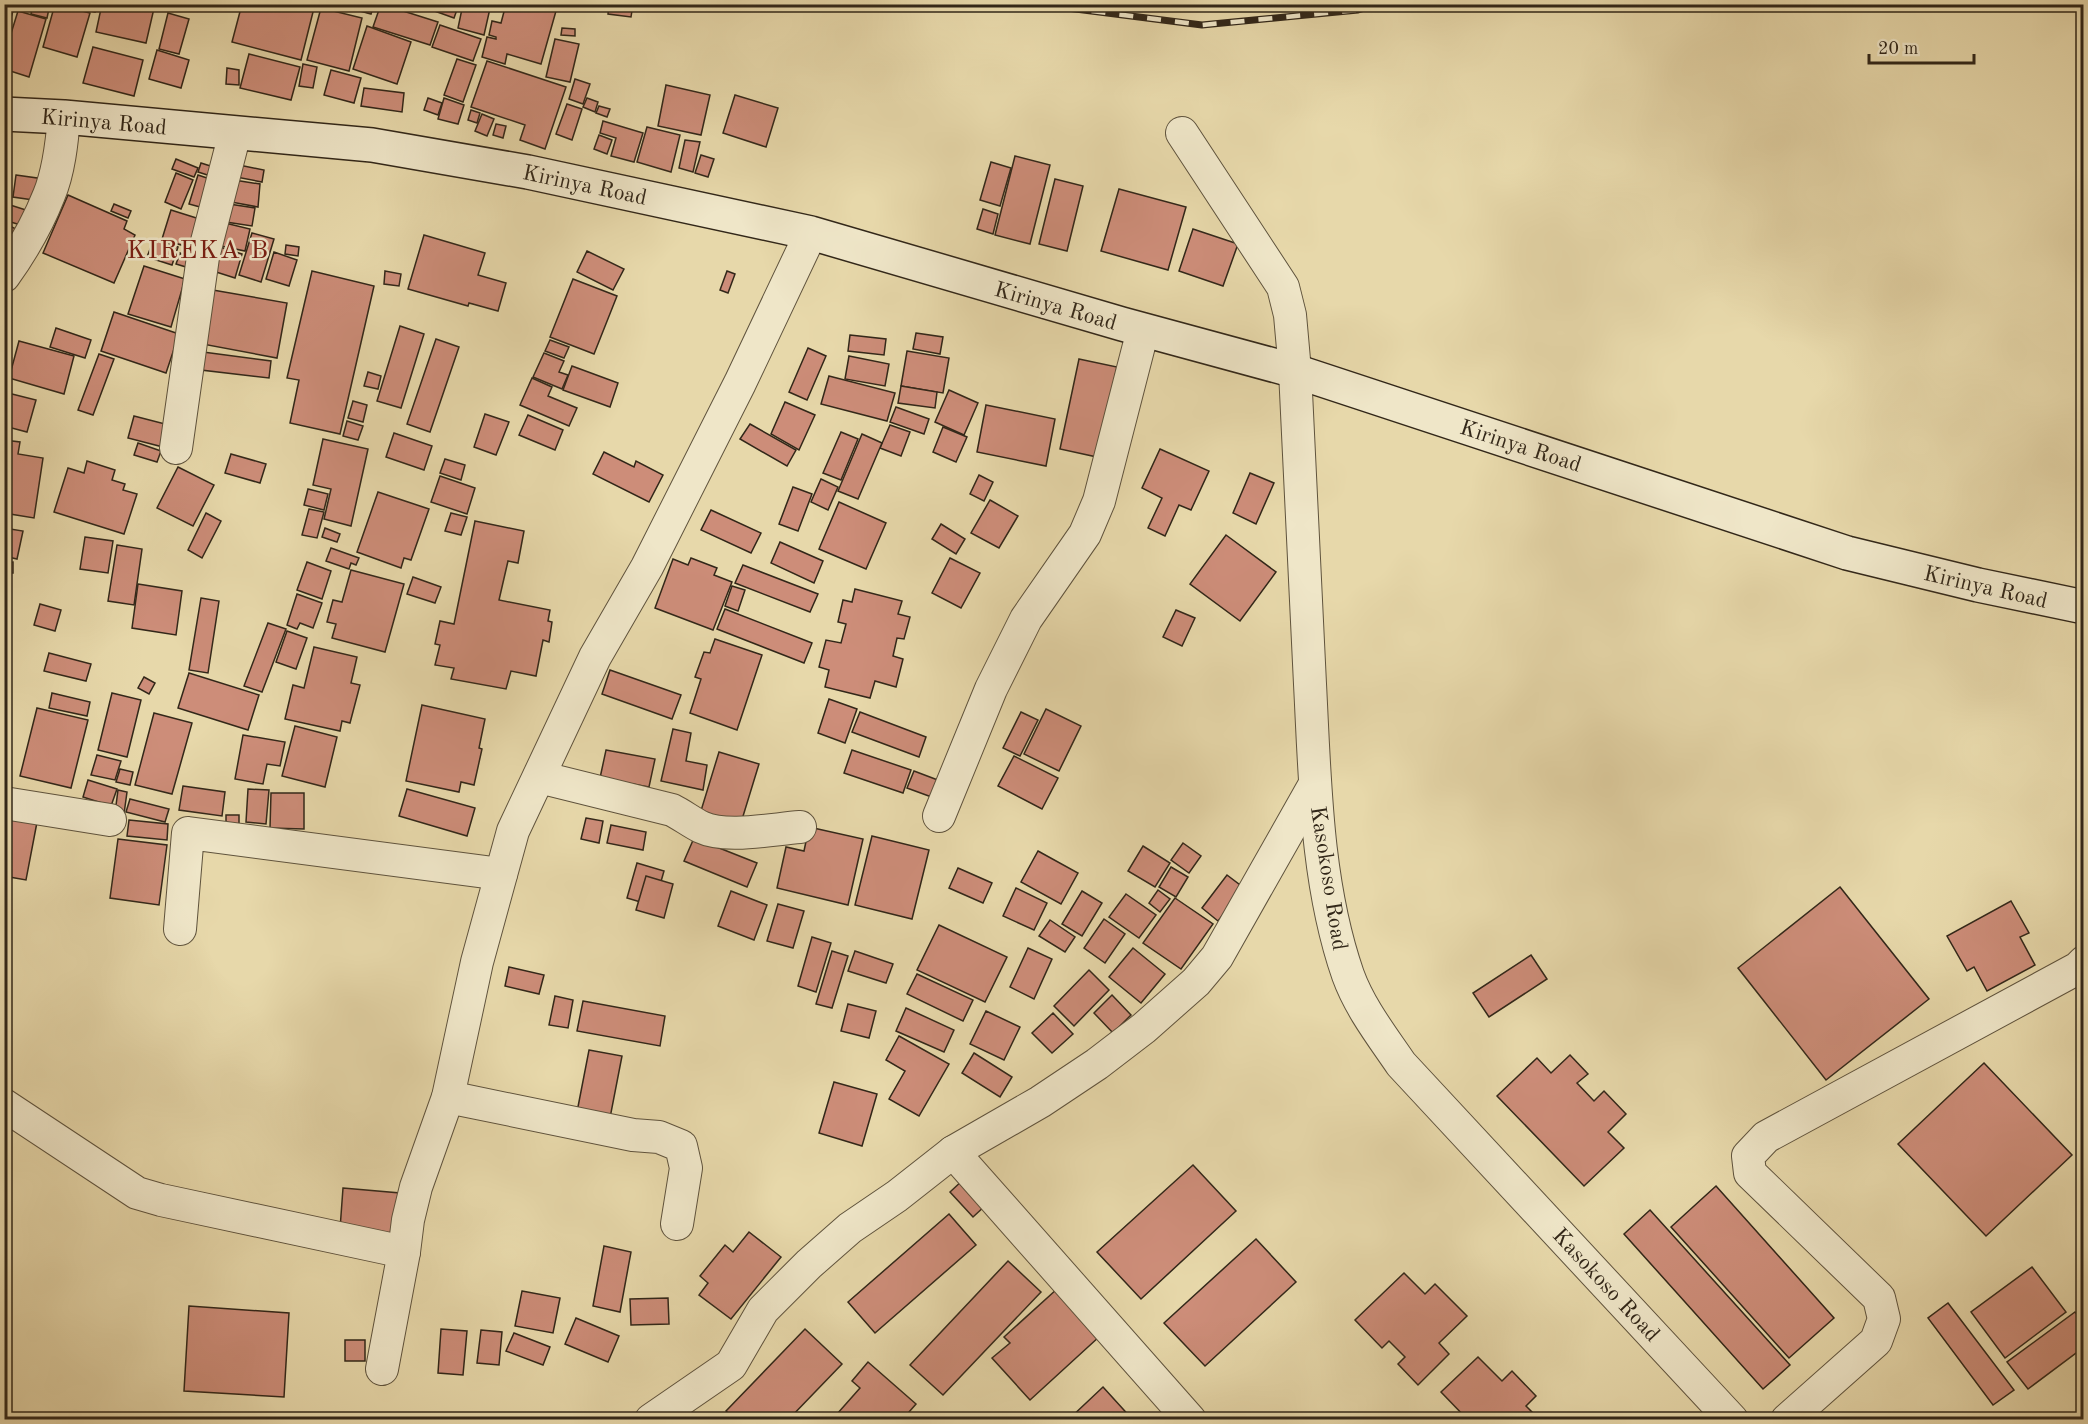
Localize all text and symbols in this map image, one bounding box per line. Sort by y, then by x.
scale bar [1869,27,1974,65]
text: 20 m [1878,40,1918,58]
street label: Kirinya Road [40,107,168,139]
street label: Kirinya Road [520,162,649,210]
district label: KIREKA B [126,238,270,264]
street label: Kirinya Road [992,279,1119,335]
street label: Kirinya Road [1457,417,1584,477]
street label: Kirinya Road [1921,563,2050,613]
street label: Kasokoso Road [1306,805,1350,952]
street label: Kasokoso Road [1548,1224,1663,1346]

